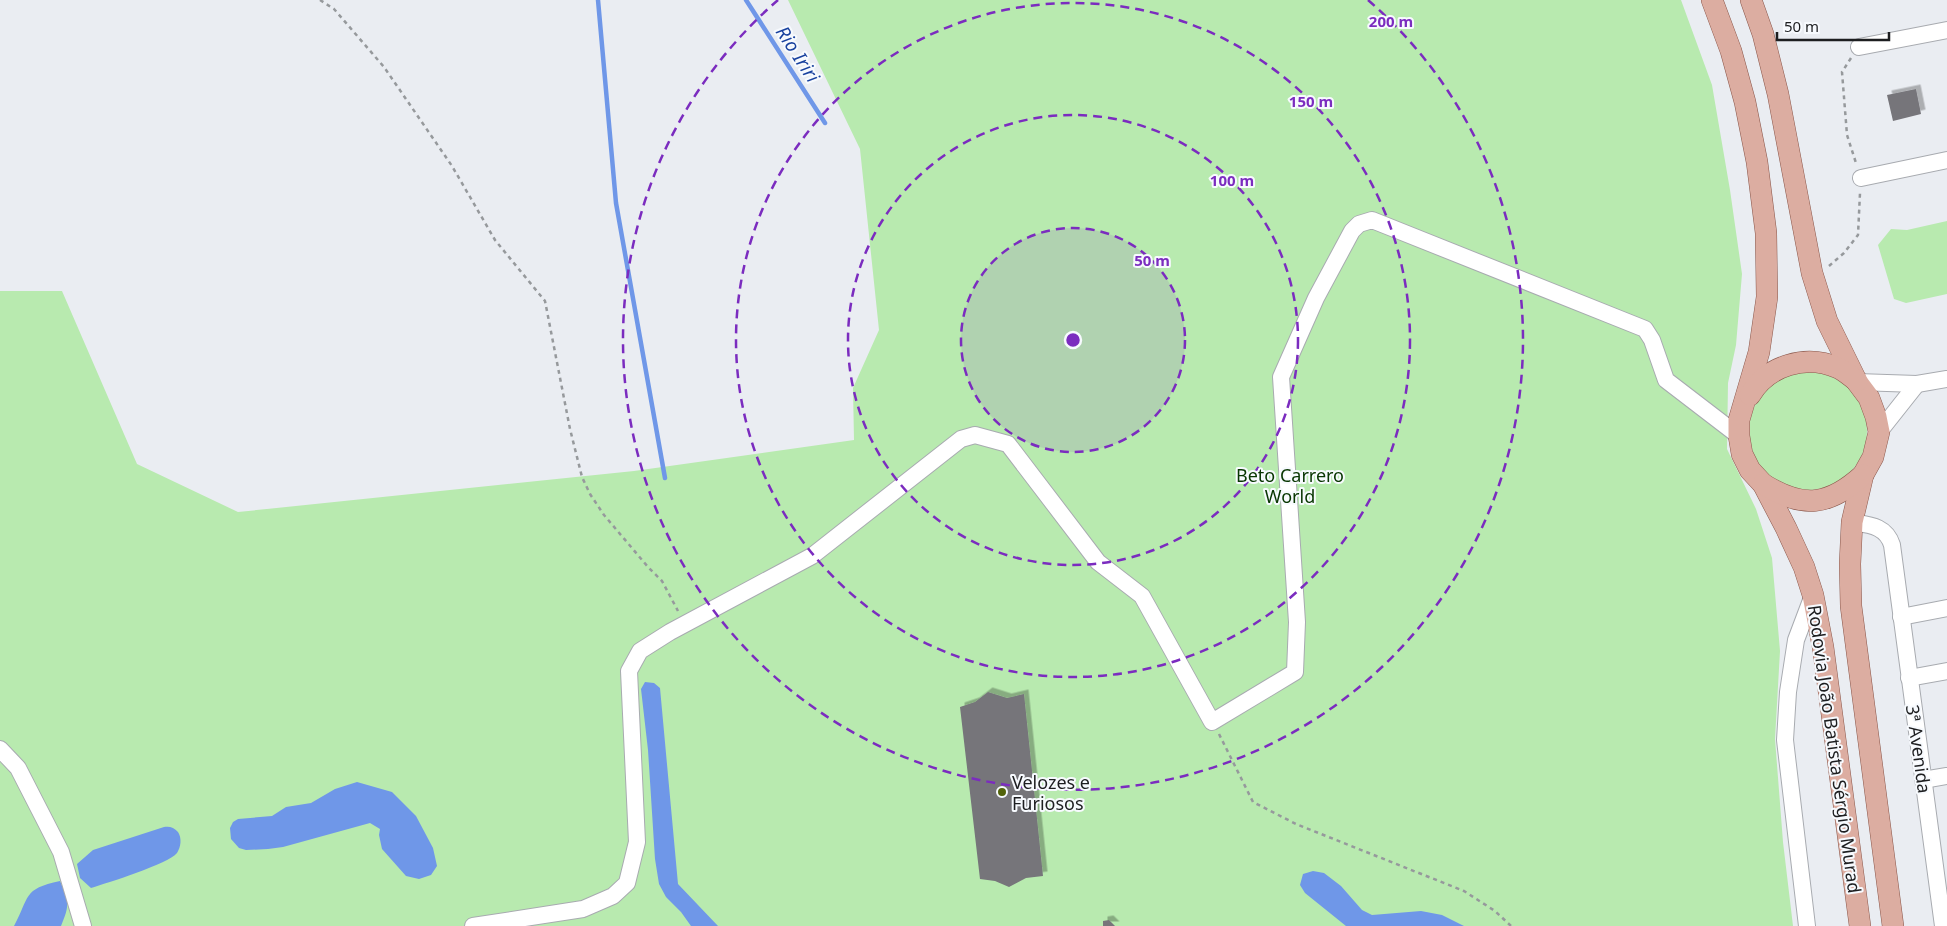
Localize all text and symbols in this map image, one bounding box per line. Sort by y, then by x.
scale bar [1777,10,1890,42]
text: 200 m [1369,11,1413,31]
text: 50 m [1784,16,1819,36]
water label: Rio Iriri [770,21,827,88]
text: 150 m [1289,91,1333,111]
text: 100 m [1210,170,1254,190]
text: 50 m [1134,250,1170,270]
centre of rings [1064,331,1082,349]
park label: Beto Carrero World [1236,463,1344,508]
street label: Rodovia João Batista Sérgio Murad [1803,603,1867,895]
street label: 3ª Avenida [1901,703,1937,795]
place label: Velozes e Furiosos [1012,770,1090,815]
marker: Velozes e Furiosos [996,786,1008,798]

